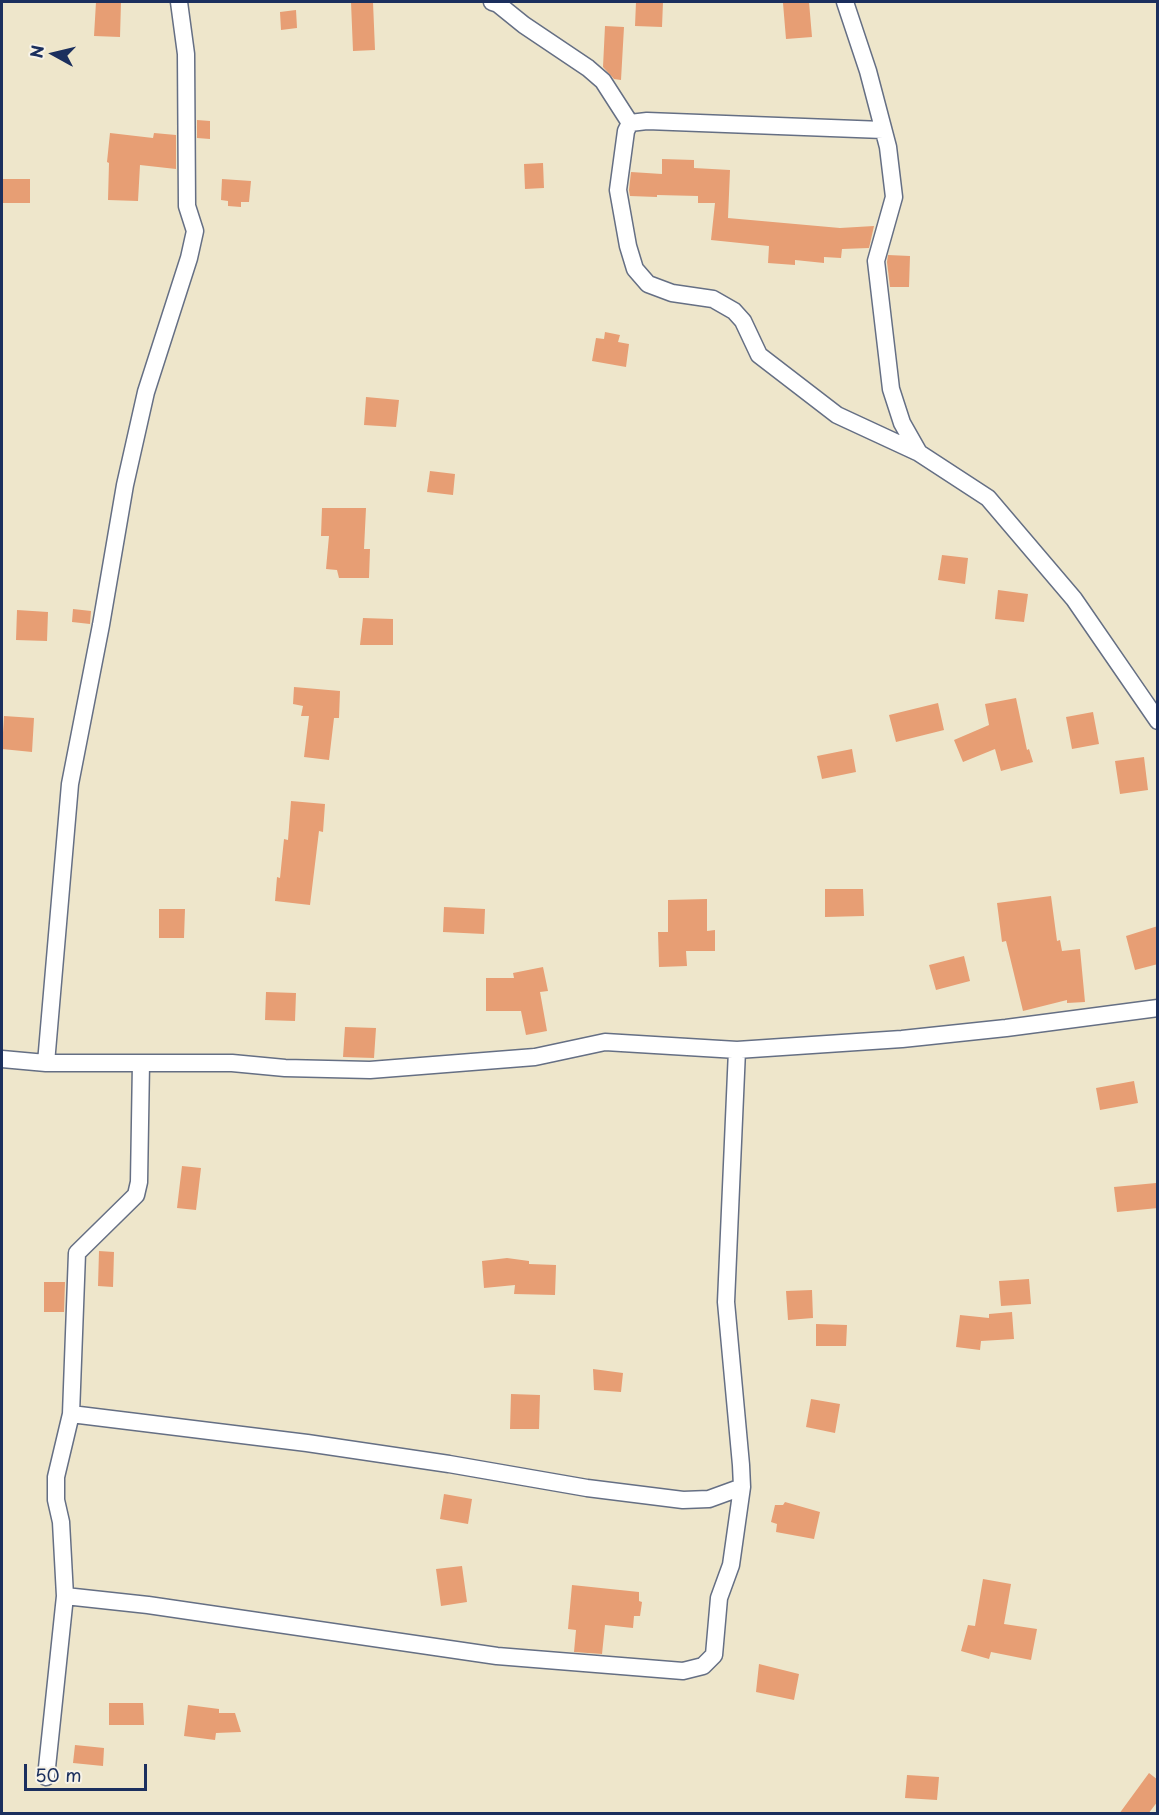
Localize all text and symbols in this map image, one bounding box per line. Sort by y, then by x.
north arrow [24,24,84,84]
text: N [23,44,49,59]
scale bar [27,1752,150,1790]
text: 50 m [35,1761,82,1788]

